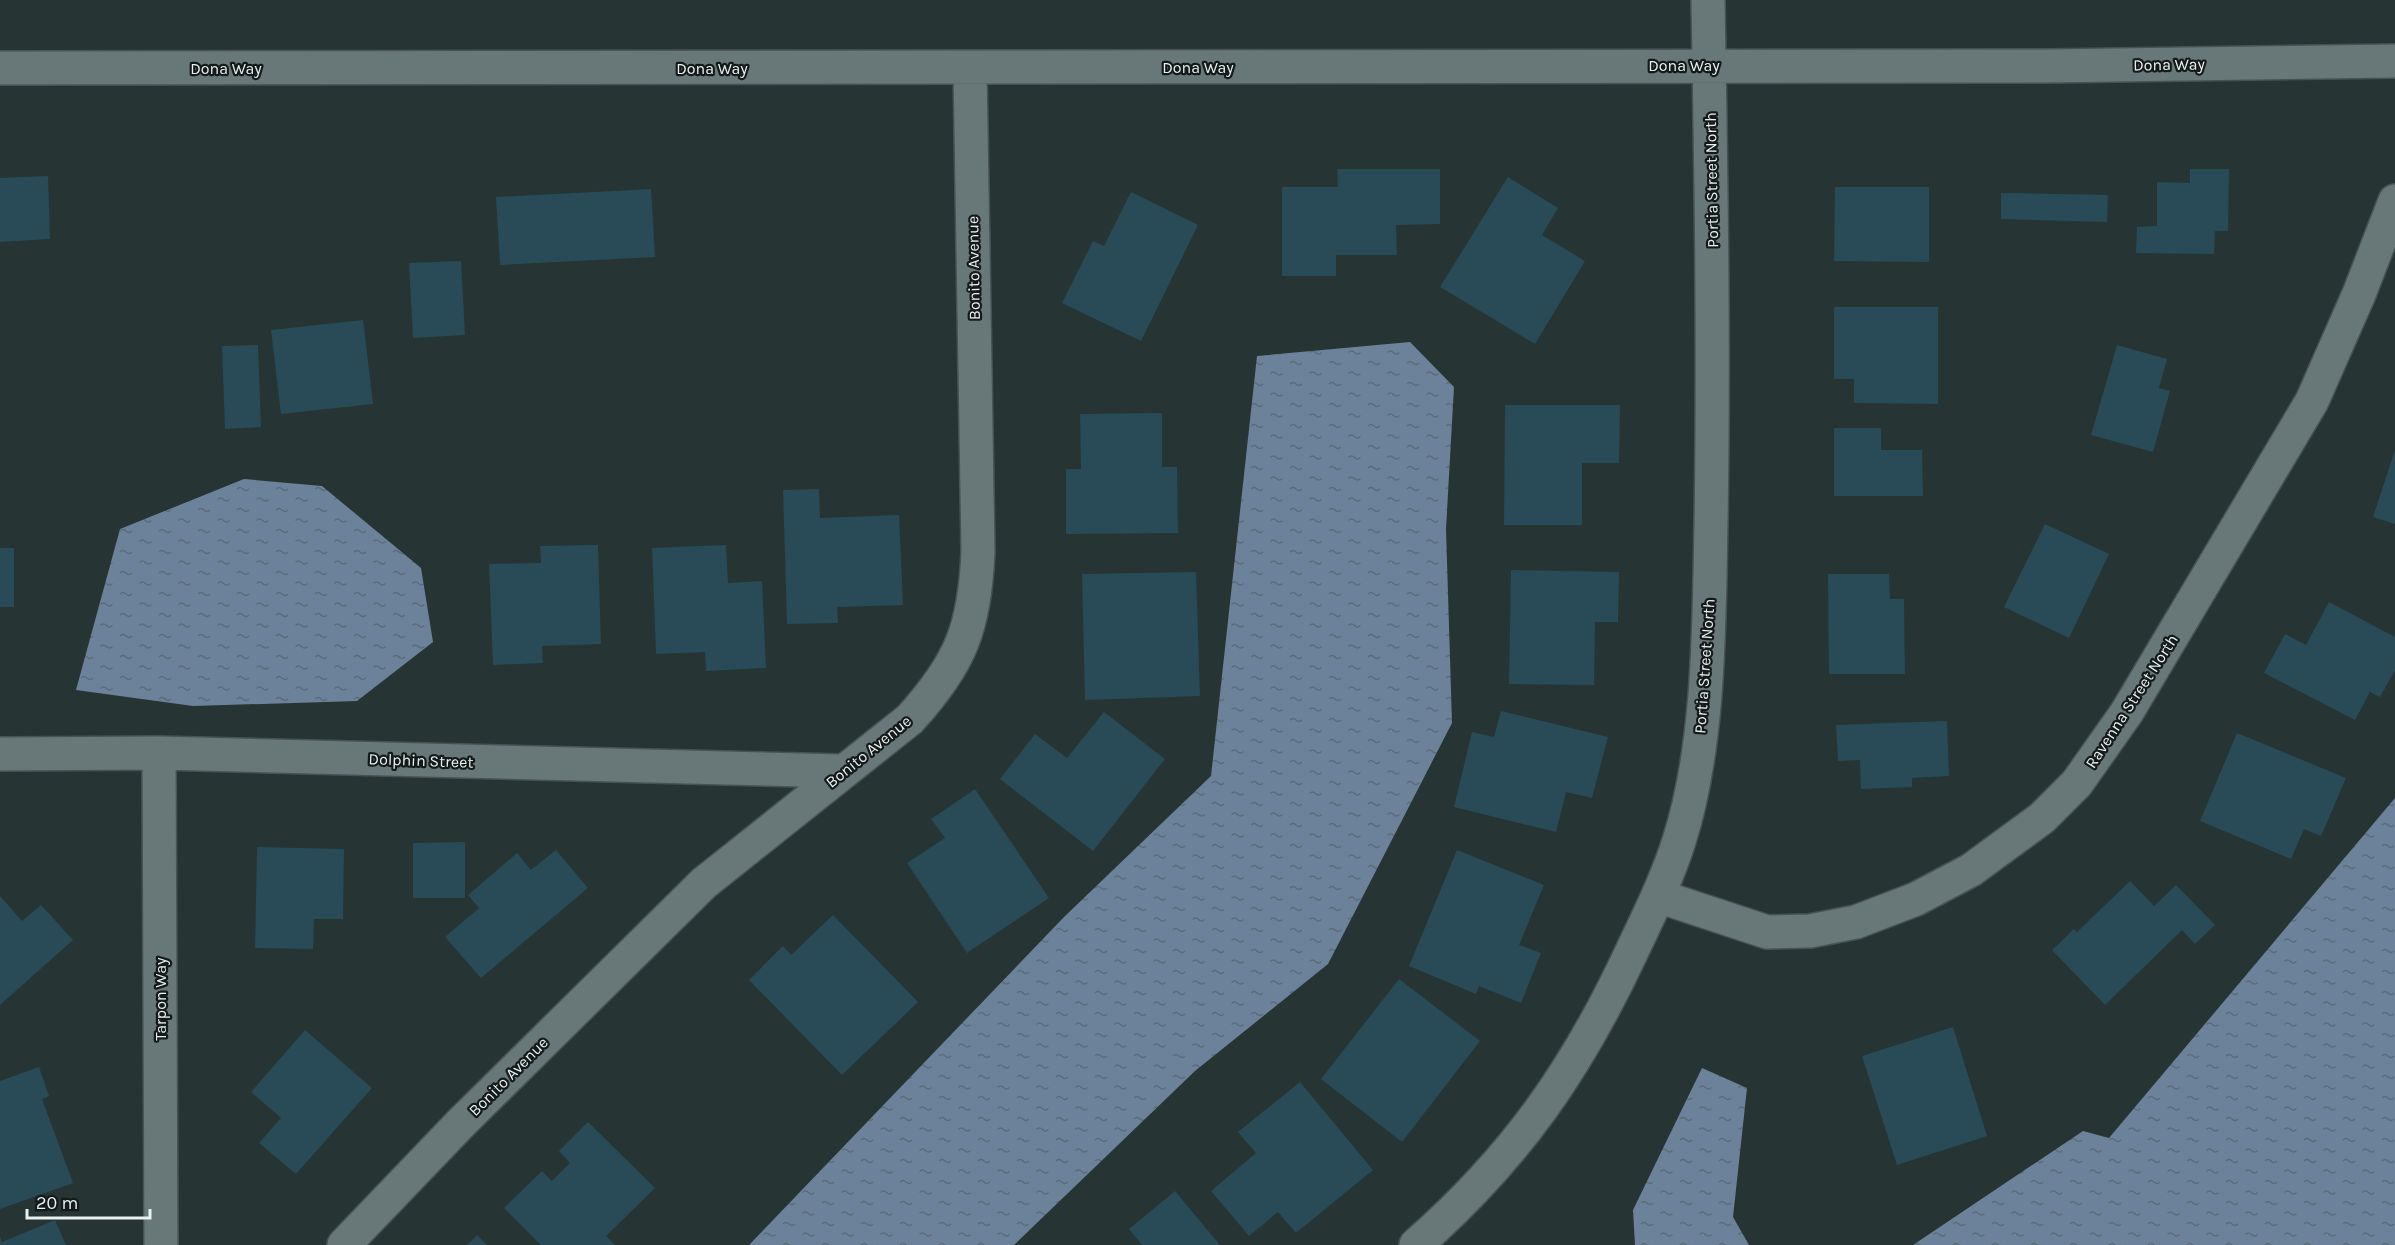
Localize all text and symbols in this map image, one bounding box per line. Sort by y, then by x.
street label: Dona Way [2133,54,2206,75]
street label: Dona Way [1648,56,1720,75]
street label: Dona Way [1162,58,1234,77]
street label: Dona Way [190,59,262,78]
street label: Dona Way [676,59,748,78]
street label: Portia Street North [1701,112,1722,248]
street label: Bonito Avenue [963,216,984,320]
street label: Portia Street North [1690,598,1719,734]
street label: Ravenna Street North [2081,631,2182,772]
street label: Bonito Avenue [822,711,915,792]
street label: Dolphin Street [368,749,474,772]
street label: Tarpon Way [151,957,170,1040]
street label: Bonito Avenue [465,1033,552,1120]
scale bar [27,1182,150,1220]
text: 20 m [36,1192,78,1214]

